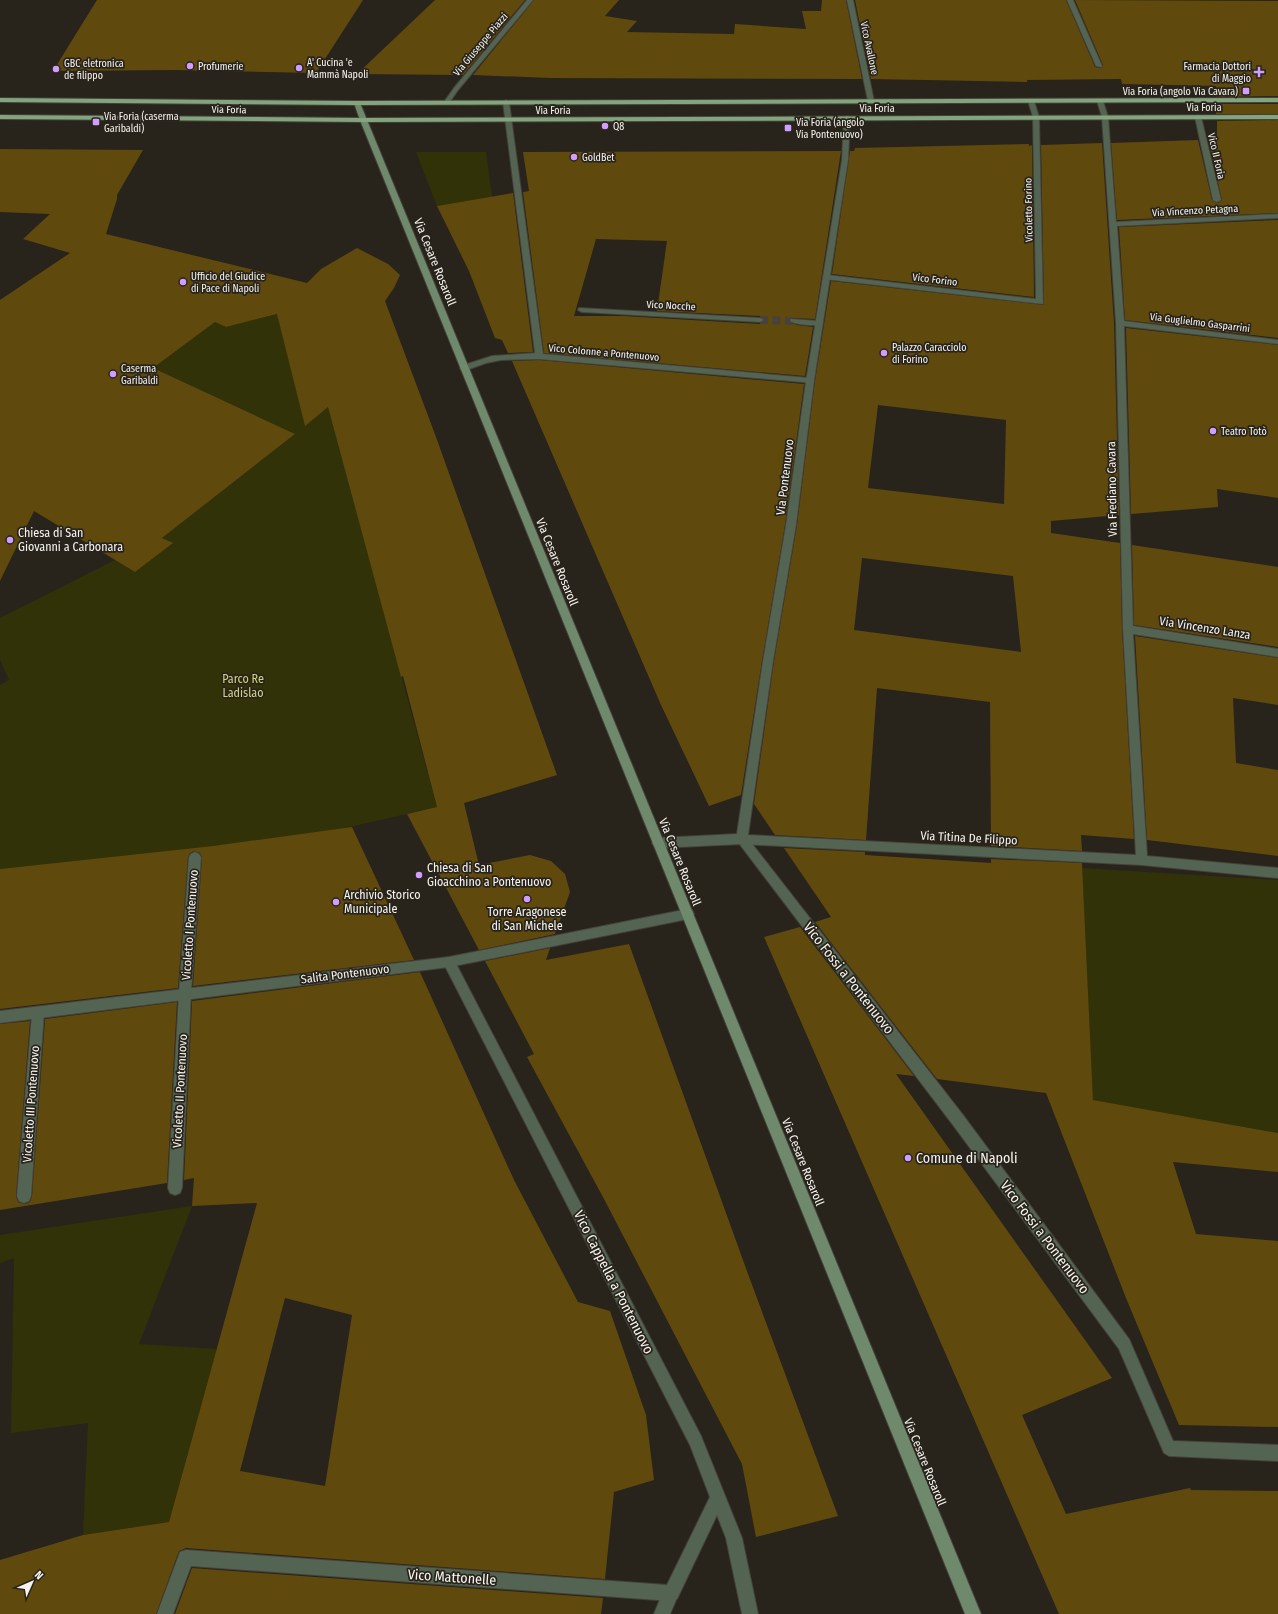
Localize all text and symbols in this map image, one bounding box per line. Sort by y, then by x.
street label: Via Giuseppe Piazzi [451,11,511,79]
street label: Vico Avallone [857,20,881,76]
place label: A' Cucina 'e Mammà Napoli [307,57,368,81]
place label: GBC eletronica de filippo [64,58,124,82]
marker: Profumerie [185,61,195,71]
place label: Profumerie [198,61,243,73]
place label: Farmacia Dottori di Maggio [1183,61,1251,85]
marker: A' Cucina 'e Mammà Napoli [294,63,304,73]
marker: GBC eletronica de filippo [51,64,61,74]
marker: Farmacia Dottori di Maggio [1254,67,1264,77]
place label: Via Foria (angolo Via Cavara) [1123,85,1238,98]
marker: Via Foria (angolo Via Cavara) [1241,86,1251,96]
street label: Via Foria [1186,102,1222,114]
street label: Via Foria [859,103,895,115]
street label: Via Foria [211,104,247,116]
street label: Via Foria [535,105,571,117]
place label: Via Foria (caserma Garibaldi) [104,110,179,135]
place label: Via Foria (angolo Via Pontenuovo) [796,116,864,141]
marker: Via Foria (caserma Garibaldi) [91,117,101,127]
marker: Q8 [600,121,610,131]
place label: Q8 [613,121,624,133]
marker: Via Foria (angolo Via Pontenuovo) [783,123,793,133]
street label: Vico II Foria [1205,132,1227,181]
marker: GoldBet [569,152,579,162]
place label: GoldBet [582,152,615,164]
street label: Vicoletto Forino [1022,178,1036,242]
street label: Via Vincenzo Petagna [1152,203,1239,219]
street label: Via Cesare Rosaroll [411,216,459,308]
place label: Ufficio del Giudice di Pace di Napoli [191,271,265,295]
street label: Vico Forino [912,271,958,289]
marker: Ufficio del Giudice di Pace di Napoli [178,277,188,287]
street label: Vico Nocche [646,299,696,313]
street label: Via Guglielmo Gasparrini [1149,311,1251,335]
street label: Vico Colonne a Pontenuovo [548,342,660,364]
place label: Palazzo Caracciolo di Forino [892,342,966,366]
marker: Palazzo Caracciolo di Forino [879,348,889,358]
place label: Caserma Garibaldi [121,363,158,387]
marker: Caserma Garibaldi [108,369,118,379]
marker: Teatro Totò [1208,426,1218,436]
place label: Teatro Totò [1221,426,1267,438]
street label: Via Pontenuovo [773,438,797,516]
street label: Via Frediano Cavara [1104,441,1120,537]
street label: Via Cesare Rosaroll [533,516,581,608]
place label: Chiesa di San Giovanni a Carbonara [18,526,123,554]
marker: Chiesa di San Giovanni a Carbonara [5,535,15,545]
street label: Via Vincenzo Lanza [1158,614,1252,642]
park label: Parco Re Ladislao [222,672,264,700]
street label: Via Cesare Rosaroll [656,816,704,908]
street label: Via Titina De Filippo [920,828,1018,848]
place label: Chiesa di San Gioacchino a Pontenuovo [427,861,551,889]
street label: Vicoletto I Pontenuovo [179,869,201,981]
marker: Chiesa di San Gioacchino a Pontenuovo [414,870,424,880]
place label: Archivio Storico Municipale [344,888,421,916]
marker: Torre Aragonese di San Michele [522,894,532,904]
marker: Archivio Storico Municipale [331,897,341,907]
place label: Torre Aragonese di San Michele [488,905,567,933]
street label: Vico Fossi a Pontenuovo [800,919,898,1038]
street label: Salita Pontenuovo [300,962,390,986]
street label: Vicoletto II Pontenuovo [170,1034,190,1148]
street label: Vicoletto III Pontenuovo [20,1045,42,1163]
street label: Via Cesare Rosaroll [779,1116,827,1208]
place label: Comune di Napoli [916,1150,1018,1167]
marker: Comune di Napoli [903,1153,913,1163]
street label: Vico Fossi a Pontenuovo [996,1177,1093,1297]
street label: Vico Cappella a Pontenuovo [570,1208,657,1357]
street label: Via Cesare Rosaroll [901,1416,949,1508]
north arrow [12,1562,52,1602]
street label: Vico Mattonelle [407,1566,497,1589]
text: N [32,1568,46,1582]

